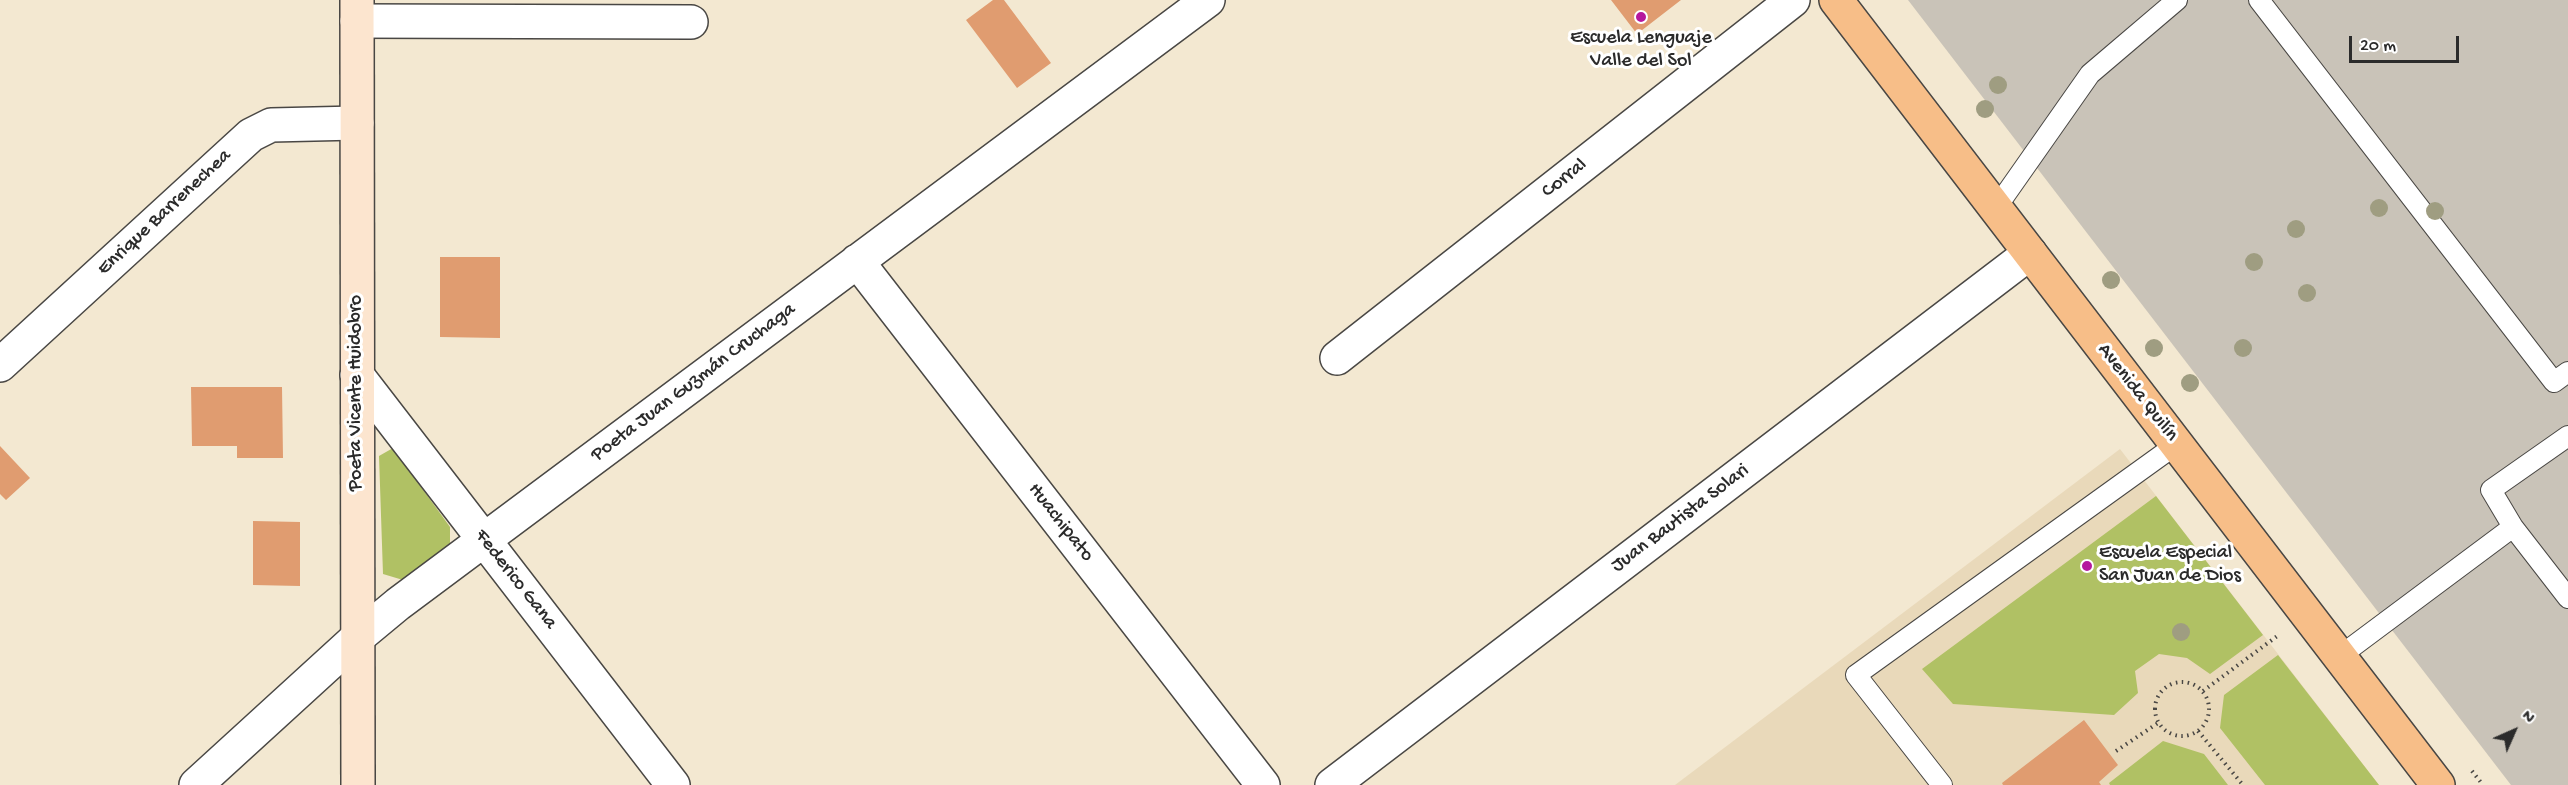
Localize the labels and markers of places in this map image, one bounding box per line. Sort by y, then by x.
marker: Escuela Lenguaje Valle del Sol [1634,10,1648,24]
place label: Escuela Lenguaje Valle del Sol [1570,27,1712,74]
place label: Escuela Especial San Juan de Dios [2099,542,2241,589]
marker: Escuela Especial San Juan de Dios [2080,559,2094,573]

